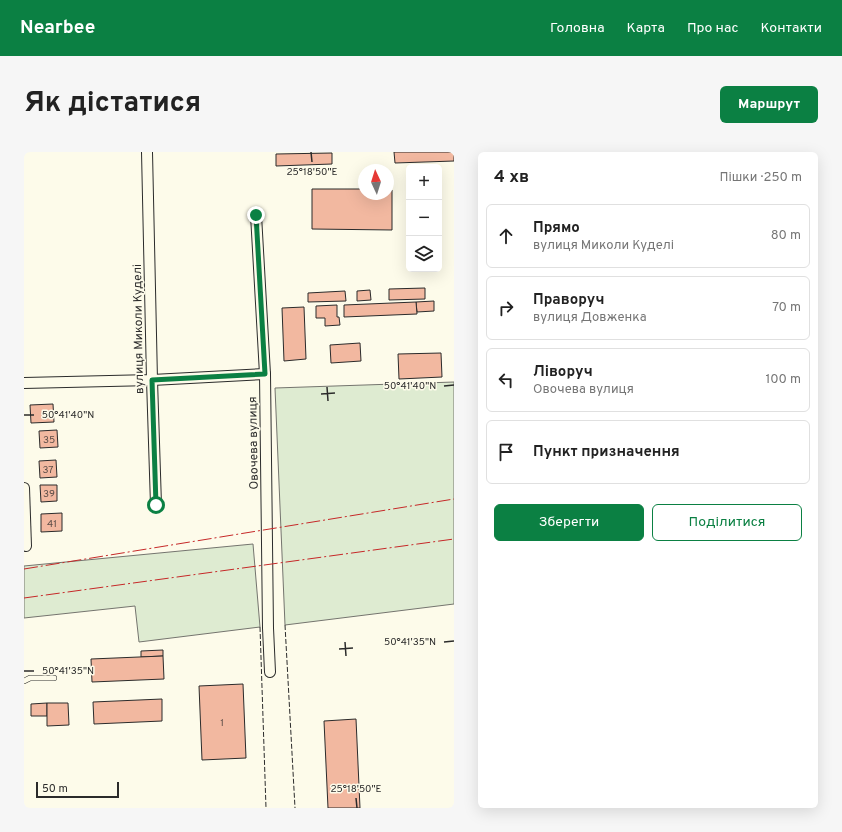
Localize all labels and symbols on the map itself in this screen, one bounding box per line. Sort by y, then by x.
north arrow [358,164,394,200]
text: 25°18'50"E [286,166,338,179]
route end [247,206,265,224]
street label: вулиця Миколи Куделі [130,264,148,394]
text: 50°41'40"N [384,380,436,393]
street label: Овочева вулиця [245,396,263,490]
text: 50°41'40"N [42,409,94,422]
house number: 35 [43,434,55,447]
house number: 37 [42,464,54,477]
house number: 39 [43,488,55,501]
route start [147,496,165,514]
house number: 41 [47,518,57,531]
text: 50°41'35"N [384,636,436,649]
text: 50°41'35"N [42,665,94,678]
house number: 1 [220,717,224,730]
scale bar [36,780,119,799]
text: 25°18'50"E [330,783,382,796]

